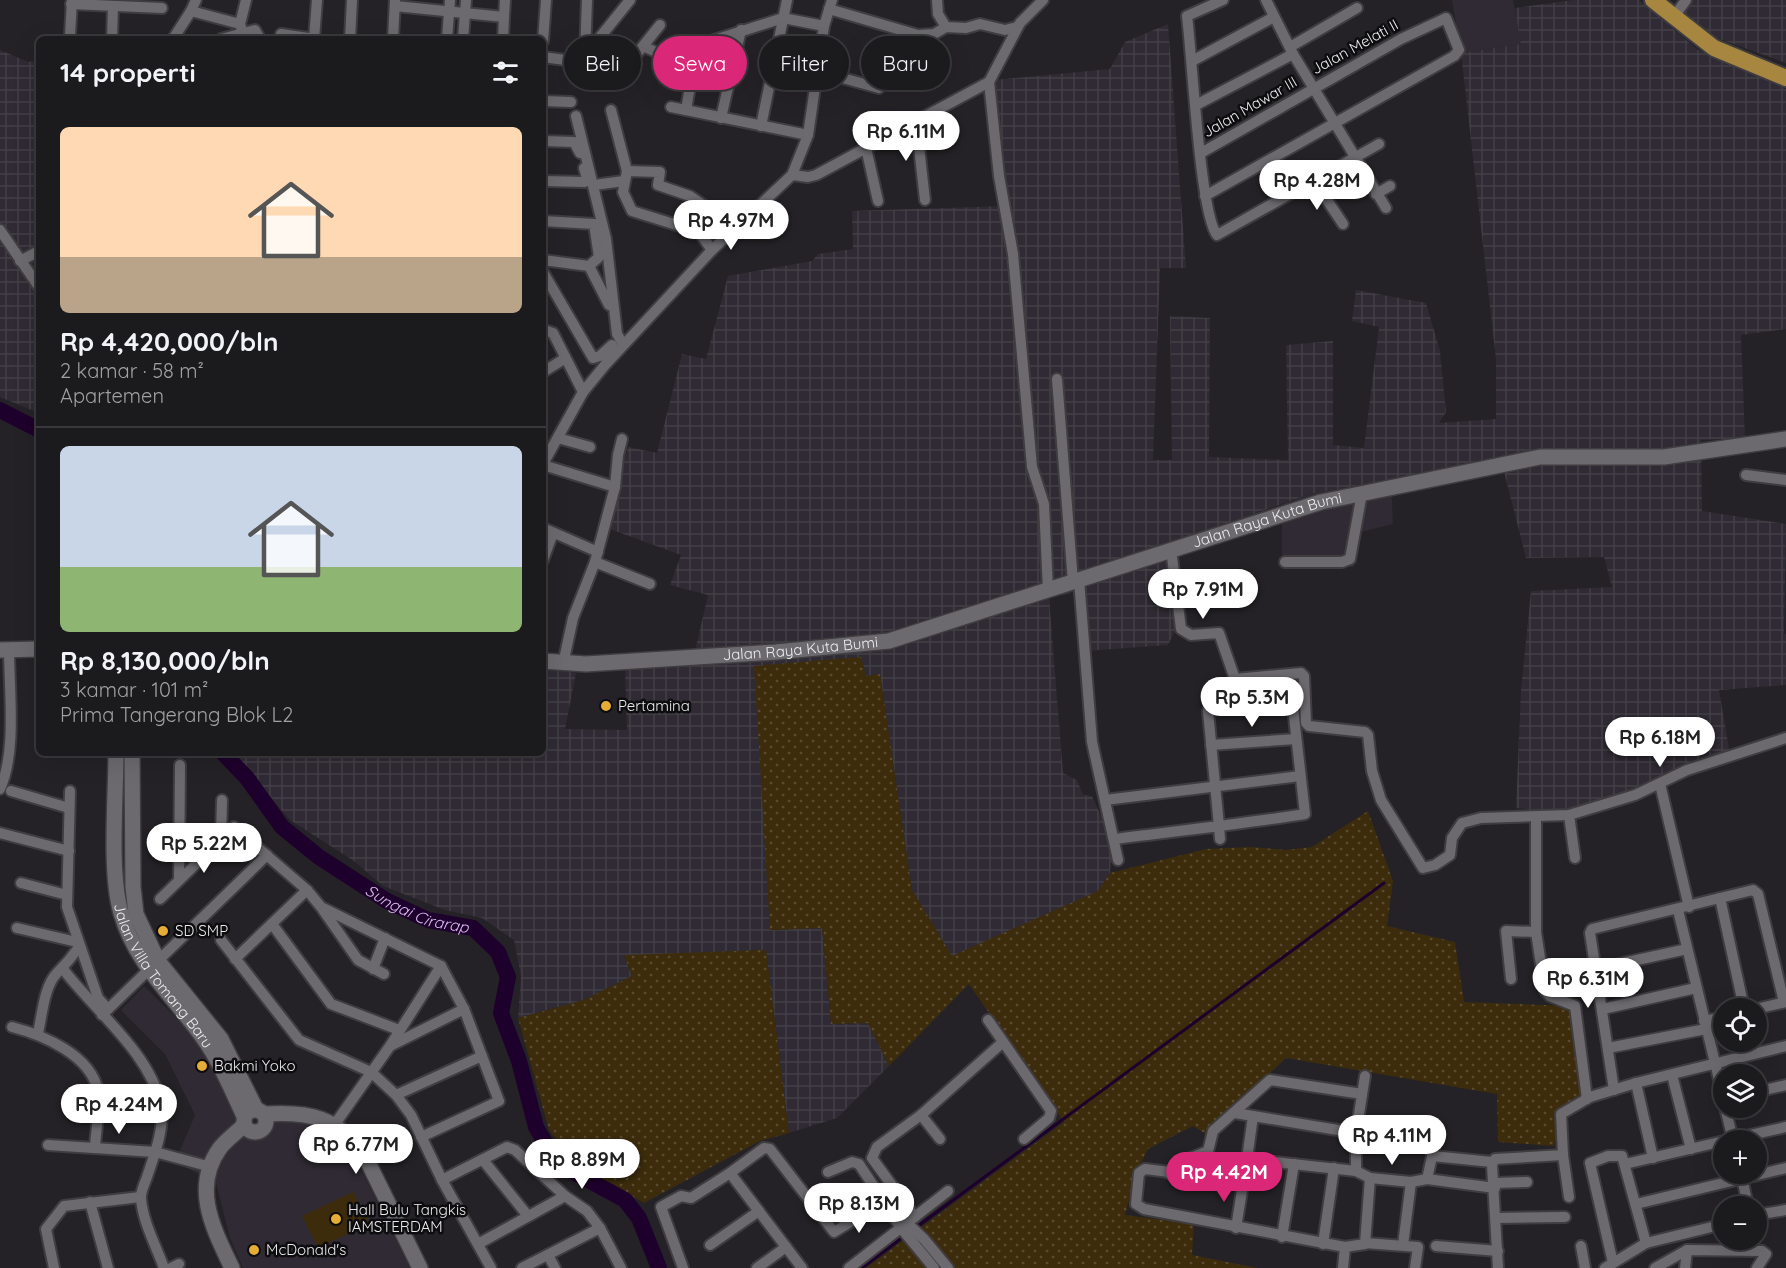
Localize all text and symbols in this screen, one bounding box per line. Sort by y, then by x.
street label: Jalan Melati II [1308,15,1401,78]
chip: Beli [564,36,641,90]
chip: Sewa [653,36,747,90]
chip: Filter [759,36,849,90]
chip: Baru [861,36,950,90]
text: 14 properti [60,56,196,89]
icon: filters [489,56,522,89]
street label: Jalan Mawar III [1199,72,1300,141]
pin: Rp 6.11M [844,111,968,162]
text: Rp 6.11M [867,118,945,143]
pin: Rp 4.28M [1255,160,1379,211]
icon: home [237,166,345,274]
text: Rp 4.28M [1273,167,1361,192]
pin: Rp 4.97M [669,200,793,251]
text: Rp 4.97M [688,207,774,232]
text: Rp 4,420,000/bln [60,325,279,358]
text: 2 kamar · 58 m² [60,358,204,383]
text: Apartemen [60,383,164,408]
icon: home [237,485,345,593]
street label: Jalan Raya Kuta Bumi [1190,488,1344,552]
pin: Rp 7.91M [1141,569,1265,620]
text: Rp 7.91M [1162,576,1244,601]
street label: Jalan Raya Kuta Bumi [722,632,879,664]
text: Rp 8,130,000/bln [60,644,270,677]
text: 3 kamar · 101 m² [60,677,208,702]
pin: Rp 5.3M [1197,677,1307,728]
text: Rp 5.3M [1215,684,1289,709]
place label: Pertamina [618,696,690,715]
marker: Pertamina [599,699,613,713]
text: Prima Tangerang Blok L2 [60,702,293,727]
pin: Rp 6.18M [1598,717,1722,768]
text: Rp 6.18M [1619,724,1701,749]
pin: Rp 5.22M [142,823,266,874]
text: Rp 5.22M [161,830,247,855]
water label: Sungai Cirarap [362,880,472,937]
street label: Jalan Villa Tomang Baru [110,901,217,1051]
place label: SD SMP [175,921,228,940]
marker: SD SMP [156,924,170,938]
pin: Rp 6.31M [1526,958,1650,1009]
text: Rp 6.31M [1547,965,1629,990]
map controls [1713,998,1767,1250]
button: locate [1713,998,1767,1052]
place label: Bakmi Yoko [214,1056,295,1075]
marker: Bakmi Yoko [195,1059,209,1073]
button: layers [1713,1064,1767,1118]
pin: Rp 4.24M [57,1084,181,1135]
text: Rp 4.24M [75,1091,163,1116]
pin: Rp 4.11M [1330,1115,1454,1166]
text: Rp 4.11M [1352,1122,1432,1147]
pin: Rp 6.77M [294,1124,418,1175]
button: + [1713,1130,1767,1184]
text: Rp 6.77M [313,1131,399,1156]
pin: Rp 8.89M [520,1139,644,1190]
text: Rp 8.89M [539,1146,625,1171]
pin: Rp 4.42M [1162,1152,1286,1203]
text: Rp 4.42M [1180,1159,1268,1184]
pin: Rp 8.13M [797,1183,921,1234]
text: Rp 8.13M [818,1190,900,1215]
button: − [1713,1196,1767,1250]
place label: Hall Bulu Tangkis IAMSTERDAM [348,1200,466,1236]
marker: Hall Bulu Tangkis IAMSTERDAM [329,1212,343,1226]
place label: McDonald's [266,1240,346,1259]
marker: McDonald's [247,1243,261,1257]

